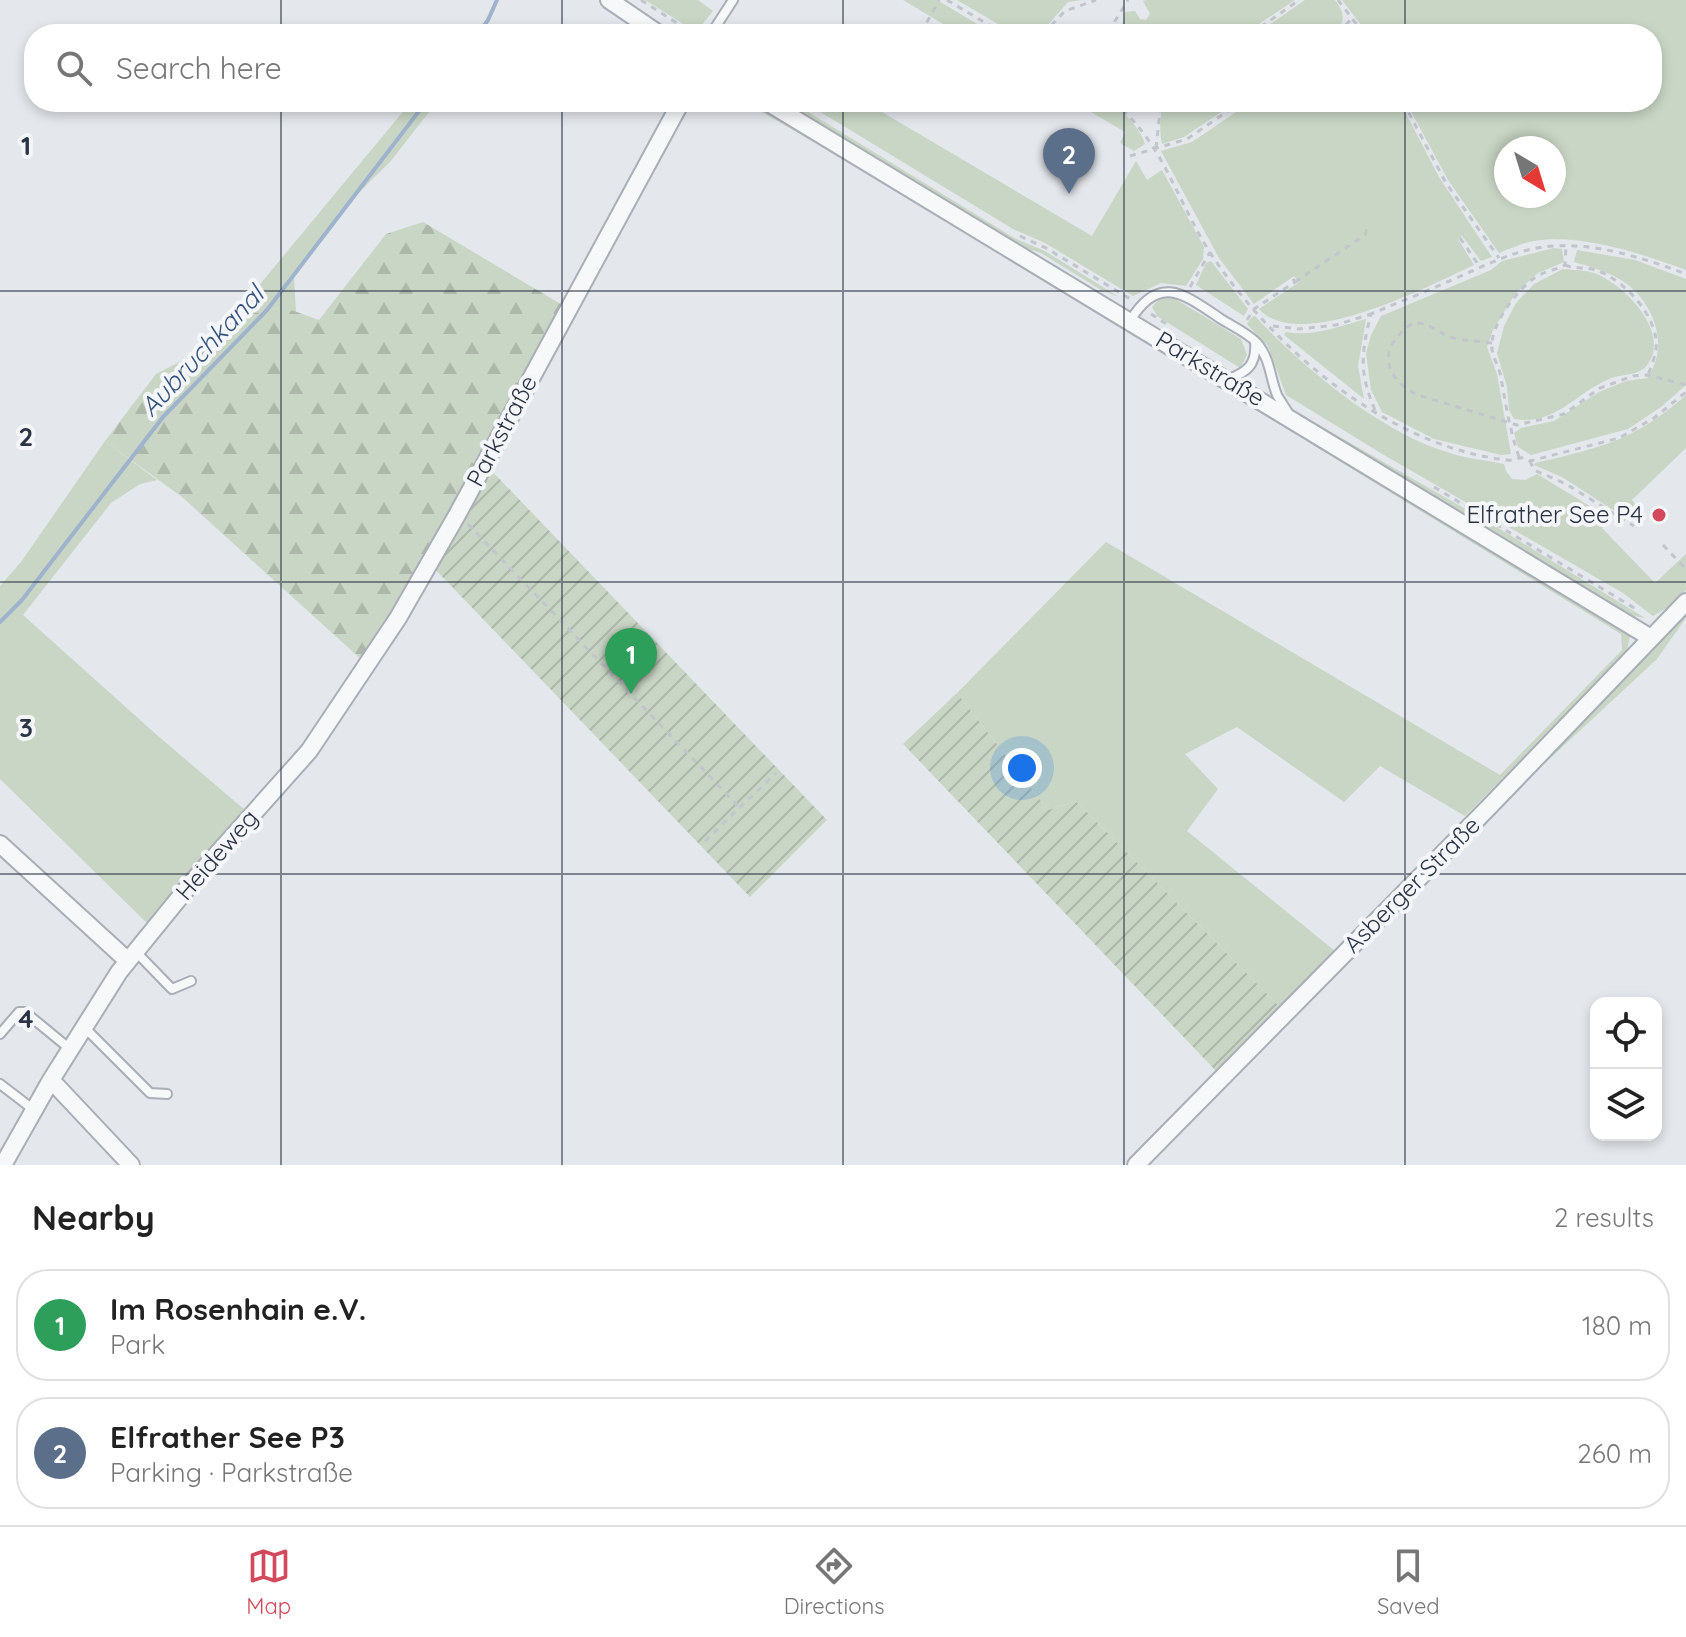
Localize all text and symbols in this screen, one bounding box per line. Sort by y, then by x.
search box [24,24,1662,112]
icon: search [52,46,96,90]
text: Search here [116,49,282,87]
pin: 2 [1043,128,1095,194]
text: 1 [21,129,31,162]
north arrow [1494,136,1566,208]
water label: Aubruchkanal [133,276,273,423]
street label: Parkstraße [1151,324,1270,412]
street label: Parkstraße [459,370,543,491]
text: 2 [19,420,33,453]
place label: Elfrather See P4 [1466,499,1643,529]
marker: Elfrather See P4 [1650,506,1668,524]
pin: 1 [605,628,657,694]
text: 3 [19,711,33,744]
your location [1002,748,1042,788]
street label: Heideweg [169,803,264,906]
street label: Asberger Straße [1337,810,1486,959]
map controls [1590,997,1662,1141]
button: locate [1590,997,1662,1069]
text: 4 [18,1002,34,1035]
button: layers [1590,1069,1662,1141]
text: Nearby [32,1196,155,1239]
text: 2 results [1554,1201,1654,1234]
text: Im Rosenhain e.V. [110,1290,366,1328]
text: 1 [55,1309,65,1342]
text: 180 m [1582,1309,1652,1342]
text: Park [110,1328,165,1361]
text: Elfrather See P3 [110,1418,345,1456]
text: 2 [53,1437,67,1470]
text: 260 m [1577,1437,1652,1470]
text: Parking · Parkstraße [110,1456,353,1489]
tab: Map [246,1544,291,1620]
tab: Directions [784,1544,884,1620]
tab: Saved [1377,1544,1440,1620]

